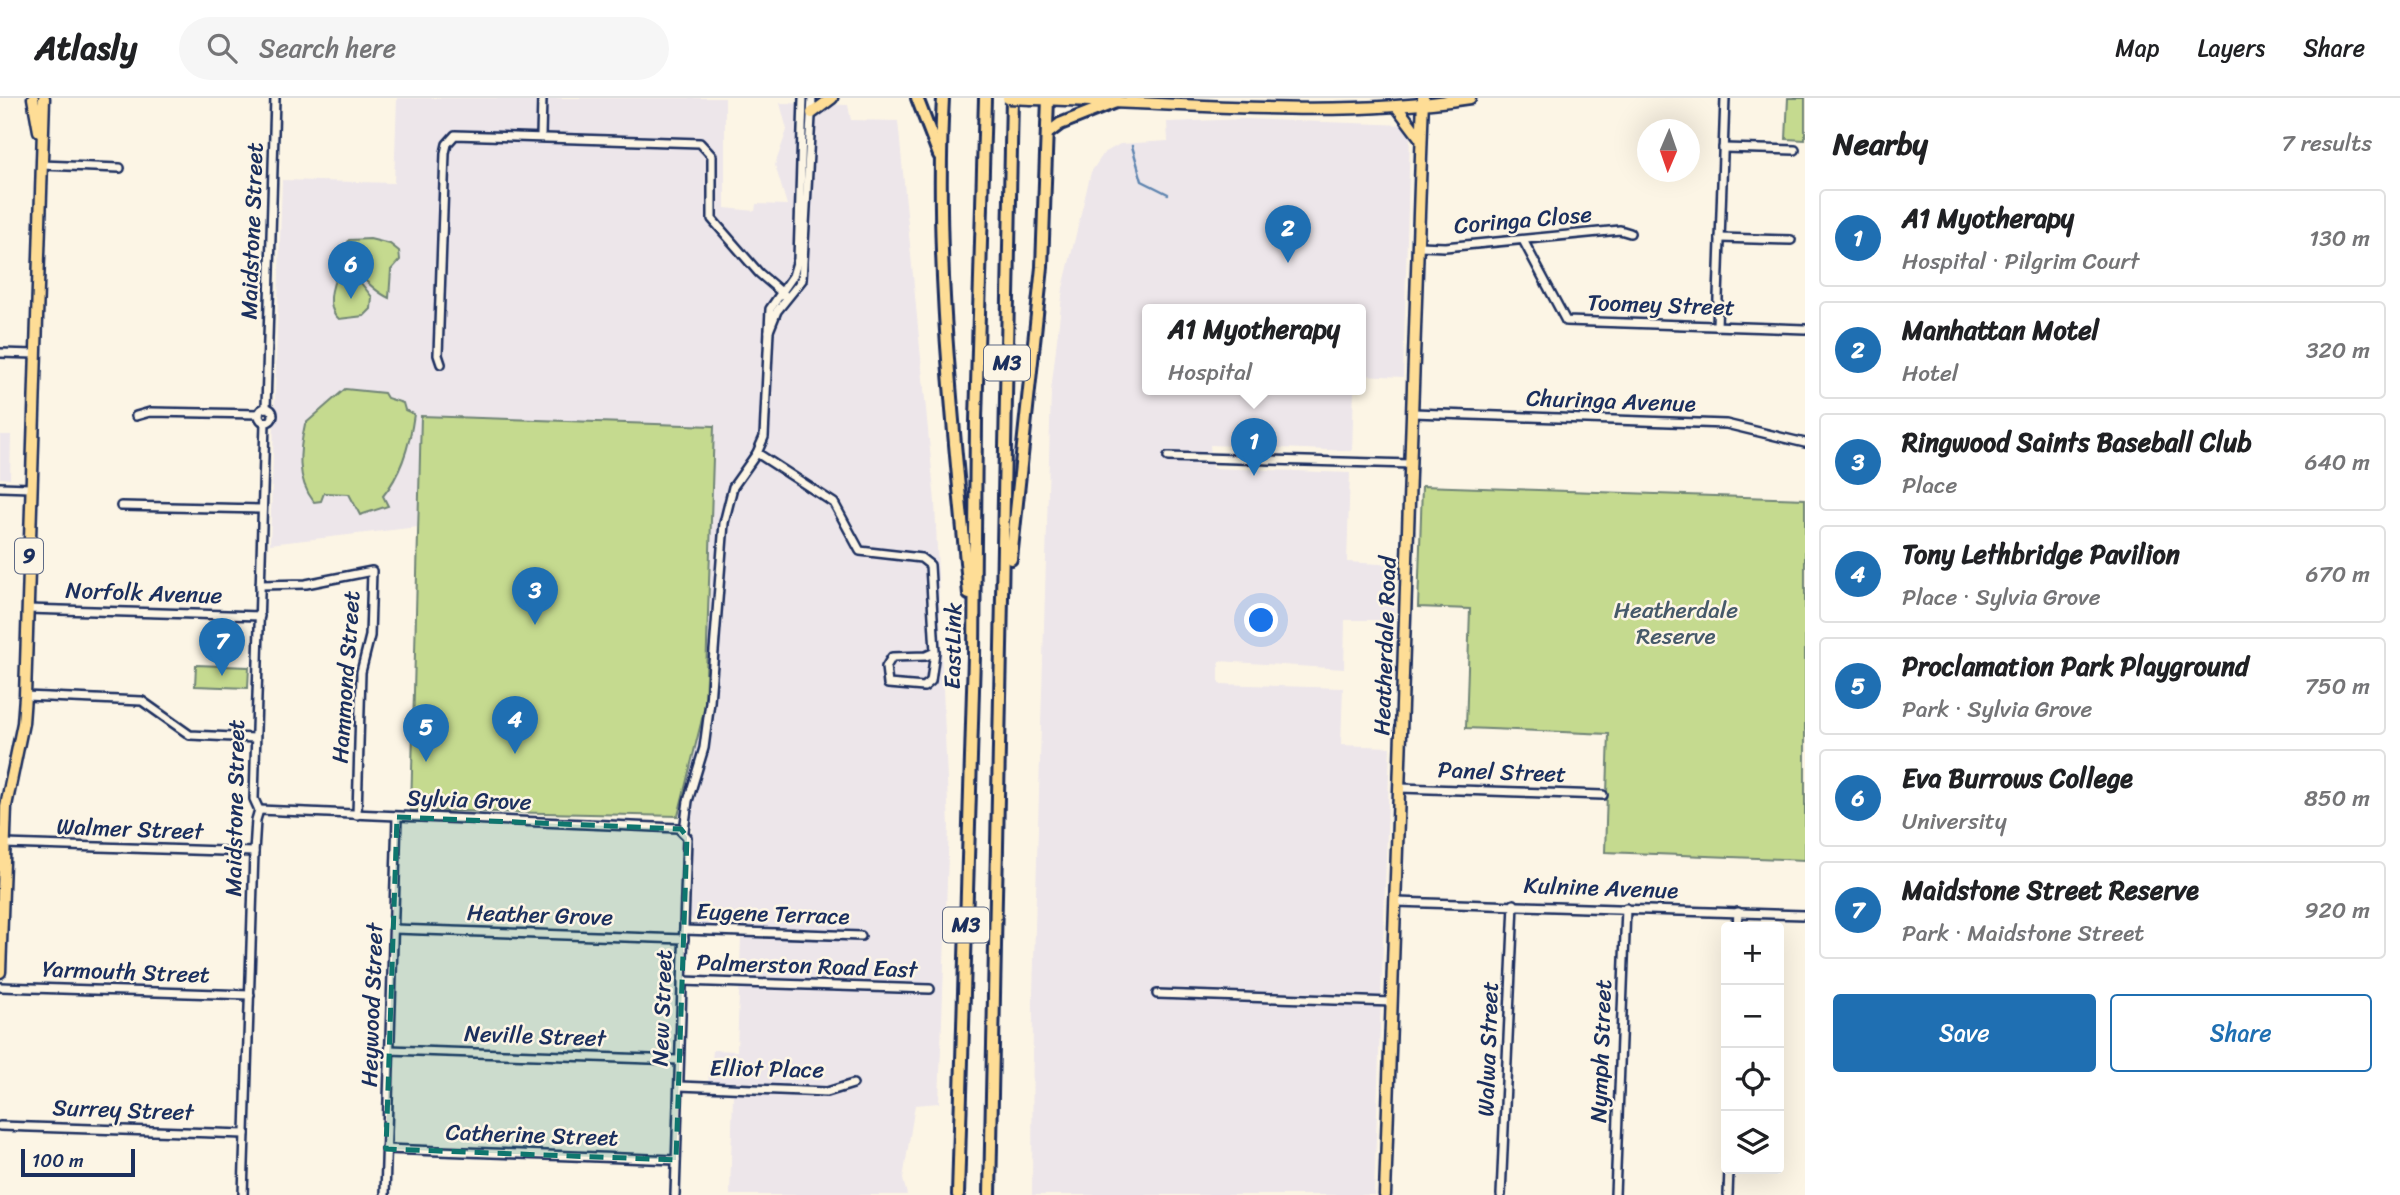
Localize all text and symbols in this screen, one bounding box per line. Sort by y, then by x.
search box [179,17,669,80]
text: Atlasly [35,19,137,77]
text: Search here [259,25,396,71]
text: Map [2115,27,2160,69]
text: Layers [2198,27,2265,69]
text: Share [2303,27,2365,69]
icon: search [203,29,241,67]
text: Nearby [1833,117,1928,171]
north arrow [1637,119,1700,182]
text: 7 results [2282,123,2372,164]
street label: Maidstone Street [228,142,276,320]
street label: Coringa Close [1452,194,1594,246]
text: A1 Myotherapy [1902,195,2074,241]
pin: 2 [1265,205,1311,263]
text: 1 [1853,218,1863,259]
text: 130 m [2309,218,2370,259]
pin: 6 [328,241,374,299]
text: Hospital · Pilgrim Court [1902,241,2139,282]
street label: Toomey Street [1587,282,1735,328]
popup [1142,304,1366,395]
text: A1 Myotherapy [1168,306,1340,352]
text: Manhattan Motel [1902,307,2099,353]
text: 2 [1851,330,1865,371]
text: 320 m [2306,330,2370,371]
road number: M3 [984,345,1030,380]
text: Hospital [1168,352,1252,393]
text: Hotel [1902,353,1958,394]
street label: Churinga Avenue [1526,378,1696,424]
pin: 1 [1231,418,1277,476]
text: Ringwood Saints Baseball Club [1902,419,2252,465]
text: 3 [1852,442,1864,483]
text: 640 m [2304,442,2370,483]
text: Place [1902,465,1957,506]
text: Tony Lethbridge Pavilion [1902,531,2180,577]
road number: 9 [15,538,43,574]
street label: Heatherdale Road [1361,554,1409,736]
text: 4 [1851,554,1865,595]
text: 670 m [2306,554,2370,595]
pin: 3 [512,567,558,625]
street label: Norfolk Avenue [65,570,223,616]
text: Place · Sylvia Grove [1902,577,2101,618]
street label: Hammond Street [320,589,372,765]
park label: Heatherdale Reserve [1614,590,1738,657]
street label: EastLink [932,602,974,690]
your location [1244,603,1278,637]
pin: 7 [199,618,245,676]
text: Proclamation Park Playground [1902,643,2249,689]
text: 5 [1851,666,1865,707]
text: 750 m [2305,666,2370,707]
text: Park · Sylvia Grove [1902,689,2092,730]
pin: 4 [492,696,538,754]
pin: 5 [403,704,449,762]
street label: Maidstone Street [213,719,257,897]
street label: Panel Street [1437,749,1567,795]
text: Eva Burrows College [1902,755,2133,801]
street label: Sylvia Grove [406,777,532,823]
text: 6 [1851,778,1865,819]
text: 850 m [2304,778,2370,819]
text: University [1902,801,2007,842]
street label: Walmer Street [56,806,206,852]
street label: Kulnine Avenue [1523,865,1679,911]
text: Maidstone Street Reserve [1902,867,2199,913]
text: 7 [1851,890,1865,931]
text: 920 m [2304,890,2370,931]
street label: Eugene Terrace [696,891,850,937]
street label: Heather Grove [466,892,614,938]
road number: M3 [943,908,989,942]
text: Park · Maidstone Street [1902,913,2144,954]
street label: Heywood Street [349,921,395,1088]
map controls [1721,922,1784,1174]
button: + [1721,922,1784,985]
street label: Palmerston Road East [696,942,920,990]
street label: Yarmouth Street [41,949,211,995]
street label: New Street [639,949,685,1067]
street label: Nymph Street [1578,979,1624,1123]
street label: Walwa Street [1465,981,1511,1117]
button: − [1721,985,1784,1048]
button: Save [1833,994,2096,1072]
button: Share [2110,994,2372,1072]
street label: Neville Street [463,1013,608,1059]
street label: Elliot Place [709,1048,825,1090]
button: locate [1721,1048,1784,1111]
street label: Surrey Street [52,1087,196,1133]
street label: Catherine Street [445,1111,619,1159]
button: layers [1721,1111,1784,1174]
text: 100 m [32,1144,84,1177]
scale bar [21,1146,135,1178]

